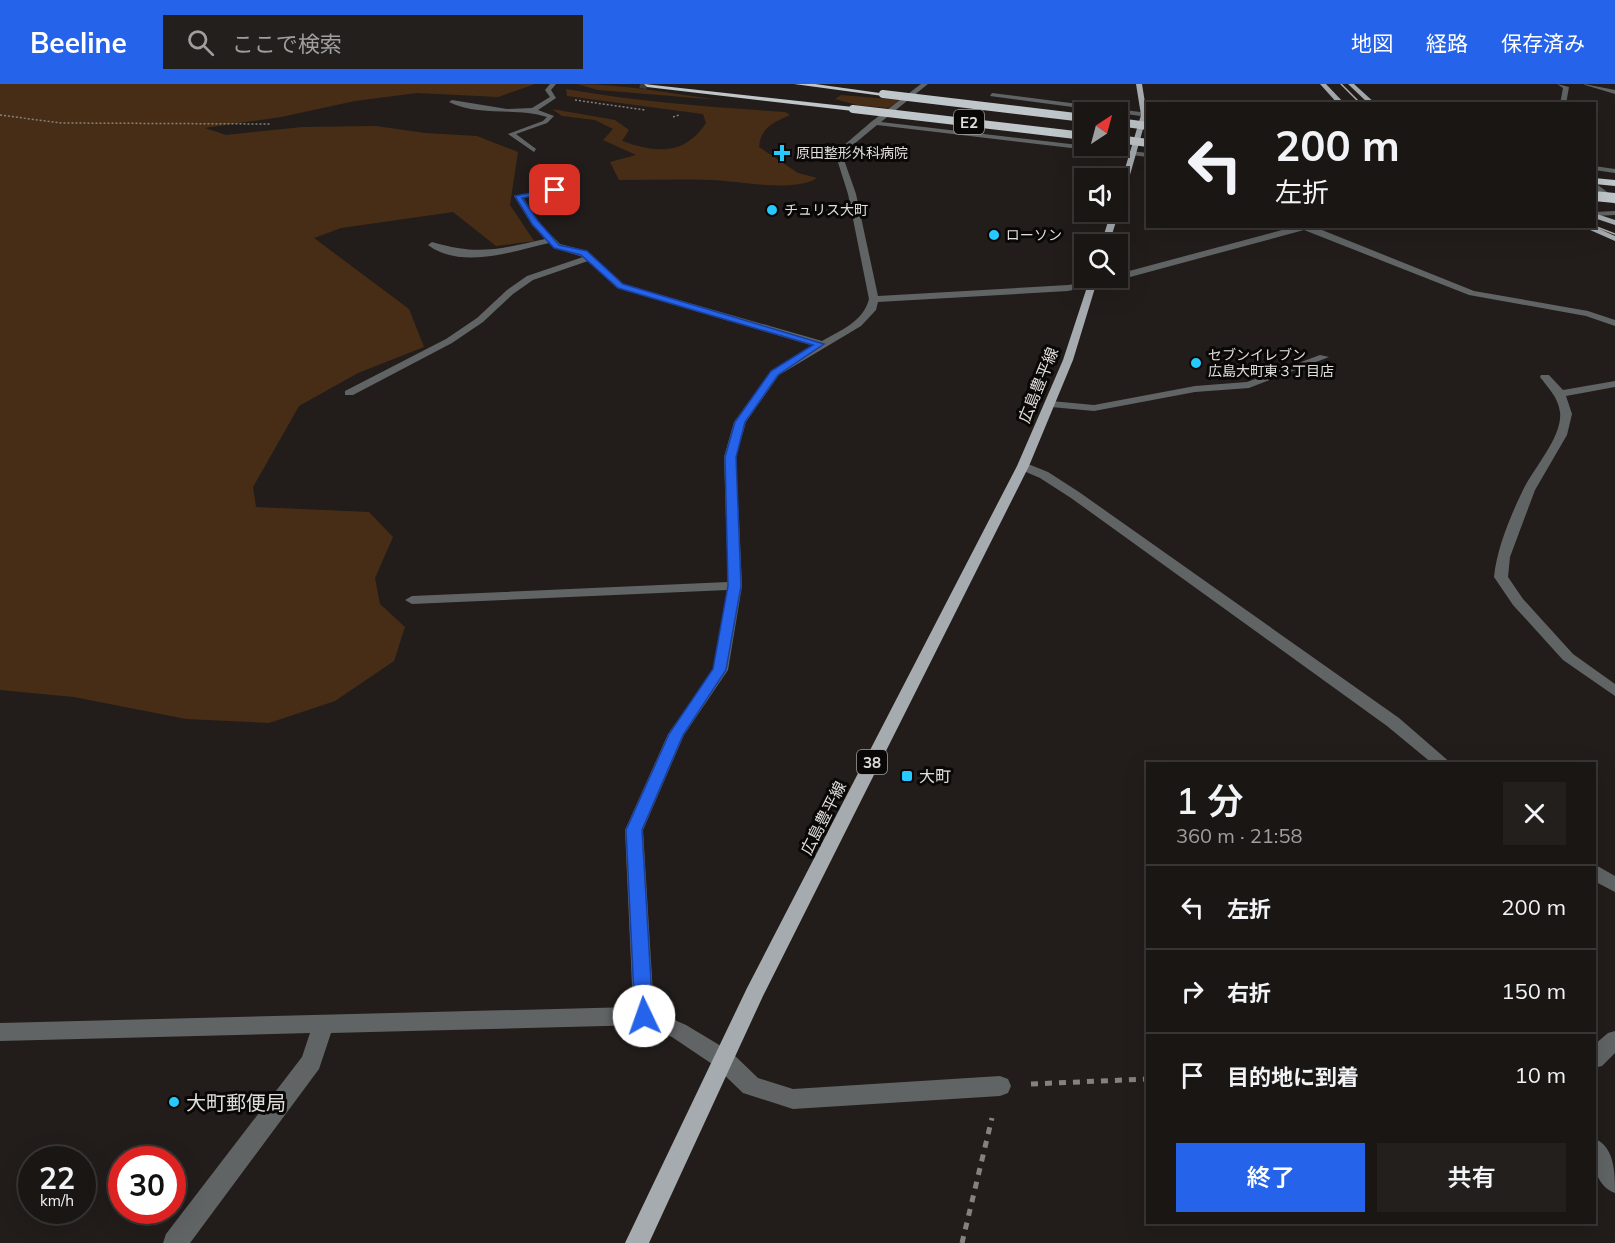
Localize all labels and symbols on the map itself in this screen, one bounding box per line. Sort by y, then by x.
north arrow [1074,102,1128,156]
road number: E2 [954,110,984,134]
marker: 原田整形外科病院 [773,144,791,162]
place label: 原田整形外科病院 [796,144,908,162]
pin [529,164,580,215]
place label: チュリス大町 [784,201,868,219]
marker: チュリス大町 [765,203,779,217]
place label: ローソン [1006,226,1062,244]
marker: ローソン [987,228,1001,242]
street label: 広島豊平線 [1014,344,1062,426]
place label: セブンイレブン 広島大町東３丁目店 [1208,346,1334,380]
marker: セブンイレブン 広島大町東３丁目店 [1189,356,1203,370]
road number: 38 [857,750,887,774]
place label: 大町 [919,766,951,786]
marker: 大町 [900,769,914,783]
street label: 広島豊平線 [796,778,850,858]
position arrow [612,984,676,1048]
place label: 大町郵便局 [186,1090,286,1115]
marker: 大町郵便局 [167,1095,181,1109]
speed limit sign: 30 [108,1146,186,1224]

